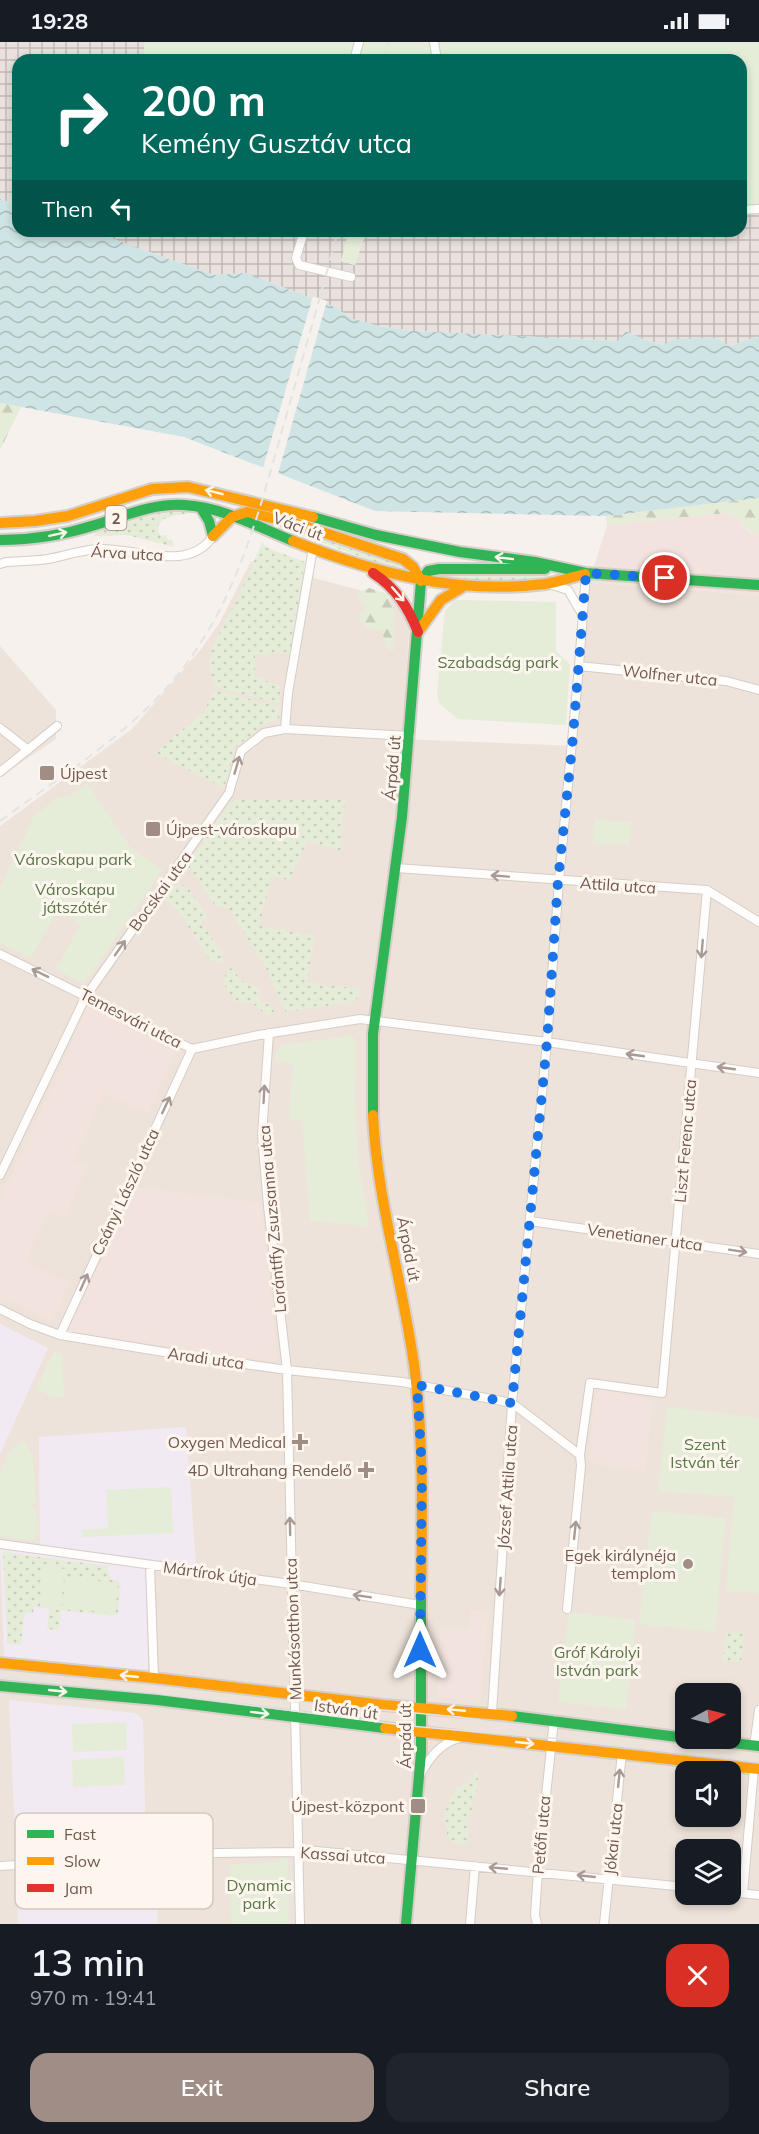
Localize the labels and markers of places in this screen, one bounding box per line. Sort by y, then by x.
pin [639,552,690,603]
place label: Újpest [60,763,108,783]
marker: Újpest [38,764,56,782]
place label: Újpest-városkapu [166,819,297,839]
marker: Újpest-városkapu [144,820,162,838]
place label: Oxygen Medical [168,1432,286,1452]
marker: Oxygen Medical [291,1433,309,1451]
place label: 4D Ultrahang Rendelő [187,1460,352,1480]
marker: 4D Ultrahang Rendelő [357,1461,375,1479]
place label: Egek királynéja templom [565,1545,676,1583]
marker: Egek királynéja templom [681,1557,695,1571]
place label: Újpest-központ [291,1796,404,1816]
marker: Újpest-központ [409,1797,427,1815]

